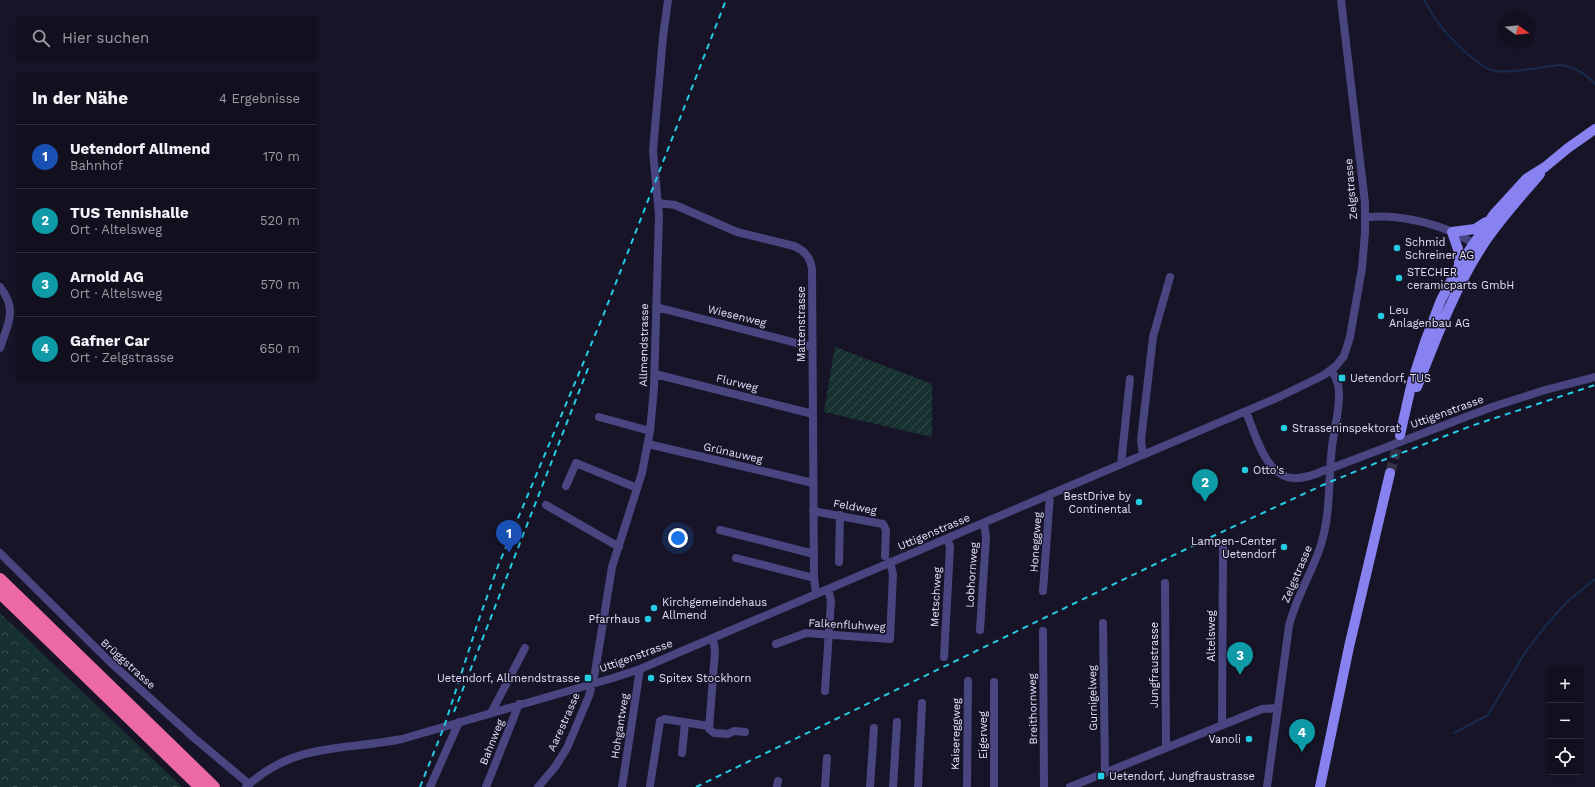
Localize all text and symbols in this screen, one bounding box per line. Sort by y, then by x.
north arrow [1499,12,1535,48]
search box [16,16,316,60]
icon: search [30,27,52,49]
text: Hier suchen [62,29,149,47]
text: In der Nähe [32,88,128,108]
text: 4 Ergebnisse [219,91,300,106]
text: Uetendorf Allmend [70,140,210,158]
text: 1 [42,149,48,164]
text: 170 m [263,149,300,164]
text: Bahnhof [70,158,123,173]
street label: Zelgstrasse [1342,158,1360,220]
text: TUS Tennishalle [70,204,189,222]
text: 2 [41,213,49,228]
text: 520 m [260,213,300,228]
text: Ort · Altelsweg [70,222,162,237]
place label: Schmid Schreiner AG [1405,236,1474,262]
marker: Schmid Schreiner AG [1392,243,1402,253]
place label: STECHER ceramicparts GmbH [1407,266,1514,292]
text: Arnold AG [70,268,144,286]
marker: STECHER ceramicparts GmbH [1394,273,1404,283]
text: 3 [41,277,49,292]
text: 570 m [260,277,300,292]
text: Ort · Altelsweg [70,286,162,301]
street label: Mattenstrasse [795,286,808,362]
street label: Wiesenweg [706,302,768,330]
street label: Allmendstrasse [637,303,651,387]
place label: Leu Anlagenbau AG [1389,304,1470,330]
marker: Leu Anlagenbau AG [1376,311,1386,321]
text: Gafner Car [70,332,150,350]
text: 4 [41,341,49,356]
text: 650 m [260,341,300,356]
text: Ort · Zelgstrasse [70,350,174,365]
street label: Flurweg [715,372,759,394]
place label: Uetendorf, TUS [1350,372,1431,385]
marker: Uetendorf, TUS [1337,373,1347,383]
street label: Uttigenstrasse [1409,393,1485,431]
place label: Strasseninspektorat [1292,422,1401,435]
marker: Strasseninspektorat [1279,423,1289,433]
street label: Grünauweg [702,440,764,466]
place label: Otto's [1253,464,1285,477]
marker: Otto's [1240,465,1250,475]
pin: 2 [1192,469,1218,502]
place label: BestDrive by Continental [1064,490,1132,516]
street label: Feldweg [832,497,878,517]
marker: BestDrive by Continental [1134,497,1144,507]
street label: Uttigenstrasse [896,511,972,553]
street label: Honeggweg [1027,511,1045,573]
pin: 1 [496,520,522,553]
your location [668,528,688,548]
place label: Lampen-Center Uetendorf [1191,535,1277,561]
street label: Lobhornweg [963,542,981,608]
marker: Lampen-Center Uetendorf [1279,542,1289,552]
street label: Zelgstrasse [1279,543,1315,605]
street label: Metschweg [928,567,944,627]
place label: Kirchgemeindehaus Allmend [662,596,767,622]
marker: Kirchgemeindehaus Allmend [649,603,659,613]
street label: Altelsweg [1205,610,1218,662]
place label: Pfarrhaus [588,613,640,626]
marker: Pfarrhaus [643,614,653,624]
street label: Falkenfluhweg [808,616,886,634]
street label: Jungfraustrasse [1148,622,1161,708]
street label: Brüggstrasse [98,636,158,692]
street label: Uttigenstrasse [598,637,674,675]
pin: 3 [1227,642,1253,675]
street label: Gurnigelweg [1086,665,1100,731]
map controls [1547,667,1583,775]
button: + [1547,667,1583,703]
place label: Uetendorf, Allmendstrasse [437,672,580,685]
place label: Spitex Stockhorn [659,672,751,685]
marker: Uetendorf, Allmendstrasse [583,673,593,683]
marker: Spitex Stockhorn [646,673,656,683]
street label: Breithornweg [1026,673,1040,745]
street label: Aarestrasse [545,691,583,753]
street label: Hohgantweg [608,692,632,760]
street label: Kaisereggweg [949,698,963,770]
button: − [1547,703,1583,739]
street label: Eigerweg [977,711,990,759]
street label: Bahnweg [477,717,507,767]
pin: 4 [1289,719,1315,752]
place label: Vanoli [1209,733,1241,746]
marker: Vanoli [1244,734,1254,744]
button: locate [1547,739,1583,775]
place label: Uetendorf, Jungfraustrasse [1109,770,1255,783]
marker: Uetendorf, Jungfraustrasse [1096,771,1106,781]

